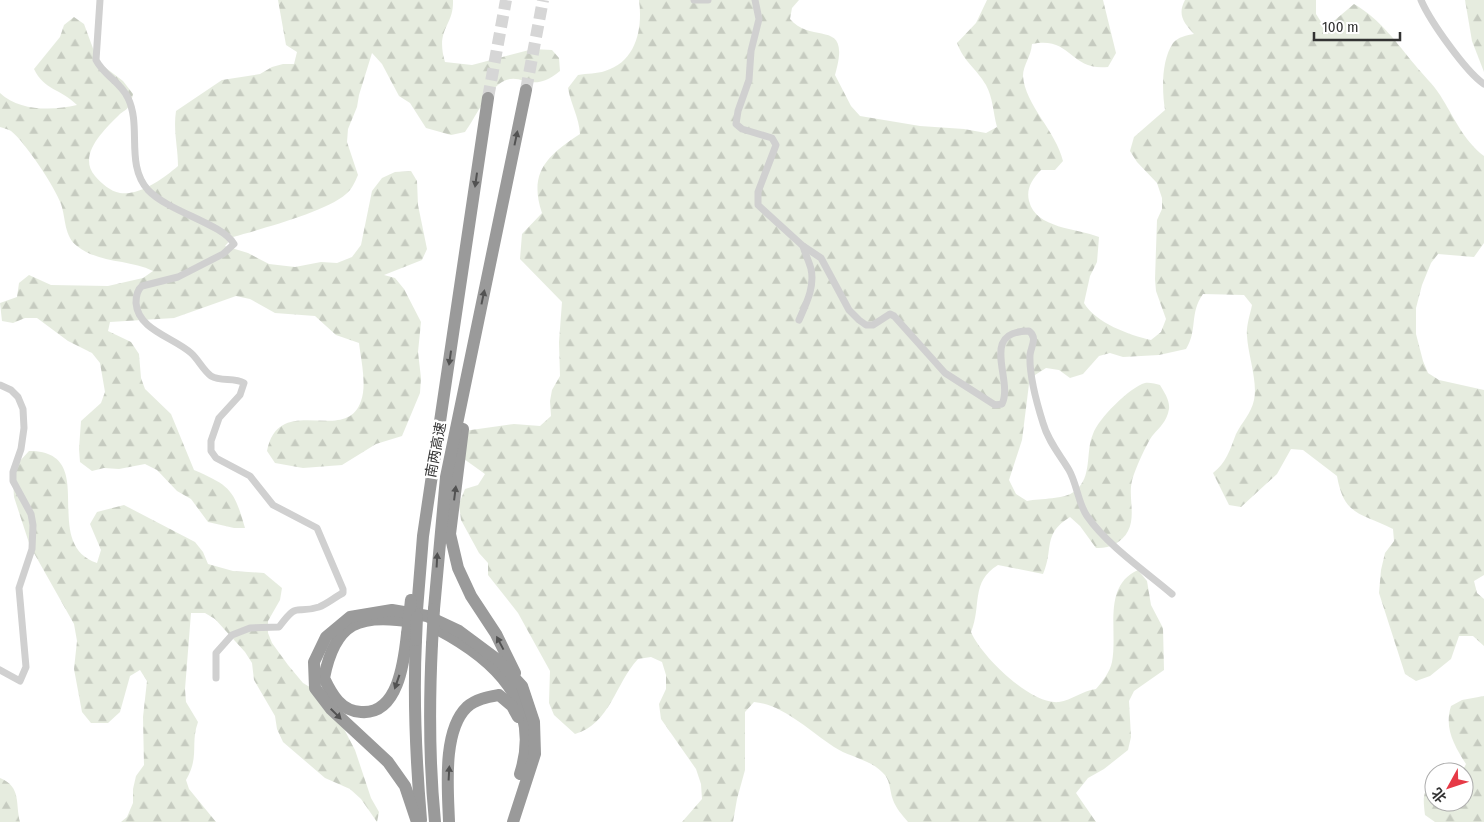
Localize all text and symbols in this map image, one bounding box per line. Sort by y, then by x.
scale bar [1314,10,1400,42]
text: 100 m [1322,18,1359,36]
one-way arrow [512,130,520,145]
one-way arrow [472,173,480,189]
one-way arrow [479,289,487,304]
one-way arrow [445,351,453,367]
street label: 南两高速 [422,421,450,479]
one-way arrow [451,484,459,500]
one-way arrow [434,552,442,568]
one-way arrow [496,635,504,650]
one-way arrow [393,675,401,690]
one-way arrow [329,707,341,719]
north arrow [1424,762,1474,812]
one-way arrow [445,765,453,781]
text: 北 [1428,784,1450,806]

